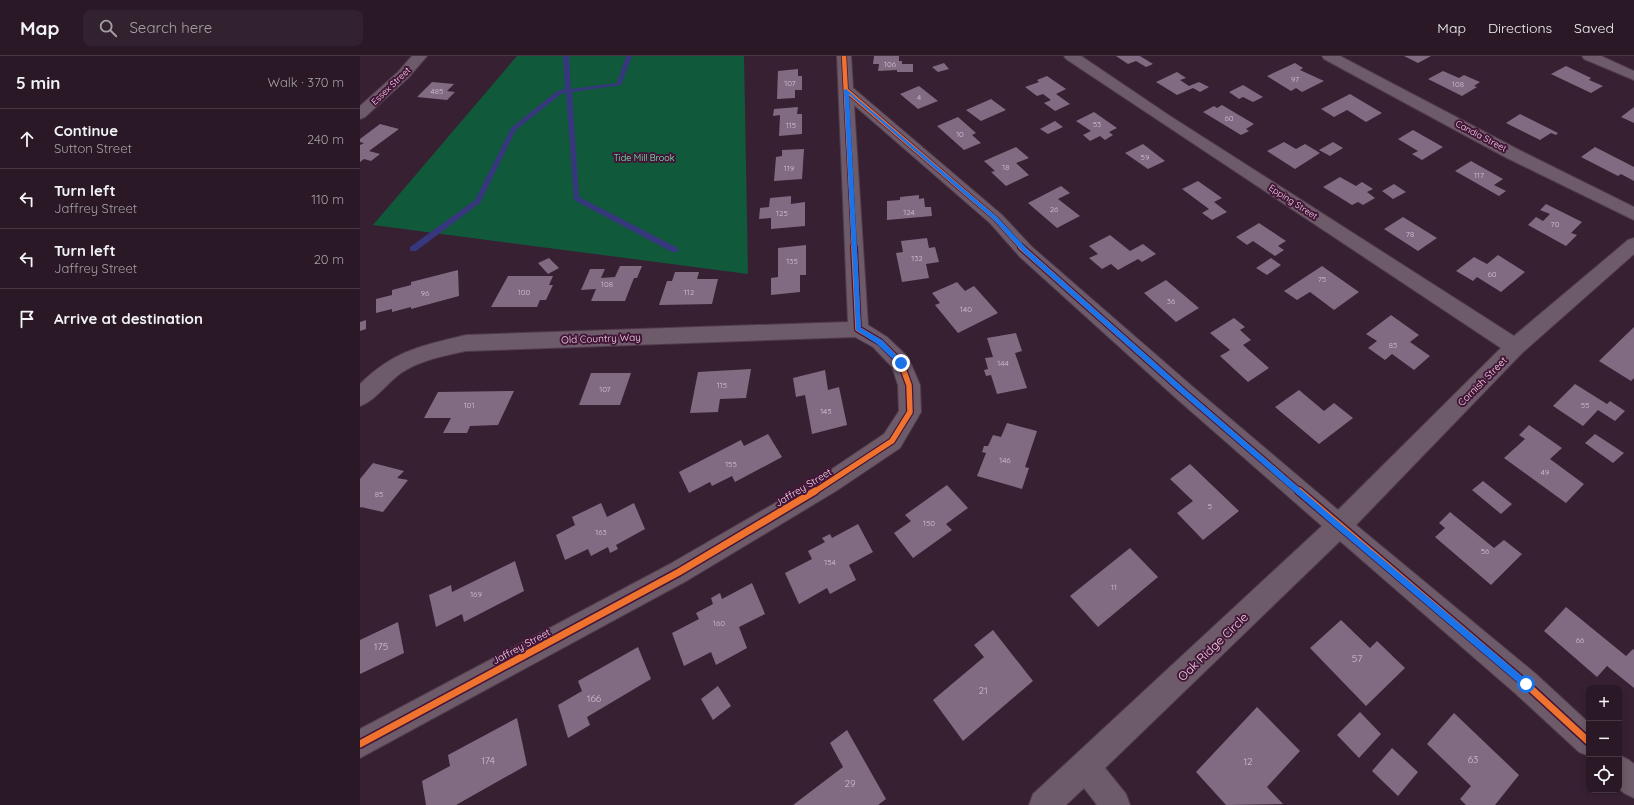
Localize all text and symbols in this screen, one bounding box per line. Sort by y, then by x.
search box [83,10,363,46]
text: Map [20,16,59,40]
icon: search [97,17,119,39]
text: Search here [129,18,212,37]
text: Map [1437,19,1466,37]
text: Directions [1488,19,1552,37]
text: Saved [1574,19,1614,37]
house number: 106 [884,59,897,69]
street label: Essex Street [369,64,412,107]
text: 5 min [16,72,60,93]
text: Walk · 370 m [267,74,344,90]
house number: 97 [1291,74,1299,84]
house number: 107 [784,78,796,88]
house number: 108 [1452,79,1464,89]
house number: 485 [431,86,443,96]
house number: 4 [917,92,921,102]
house number: 60 [1224,113,1234,123]
street label: Candia Street [1454,117,1509,154]
house number: 53 [1093,119,1101,129]
house number: 115 [786,120,796,130]
text: Continue [54,121,118,140]
icon: ahead [16,128,38,150]
house number: 10 [956,129,964,139]
text: 240 m [307,131,344,147]
text: Sutton Street [54,140,132,156]
park label: Tide Mill Brook [613,152,675,163]
house number: 59 [1141,152,1150,162]
house number: 18 [1002,162,1010,172]
house number: 119 [784,163,795,173]
house number: 117 [1474,170,1484,180]
text: Turn left [54,181,116,200]
street label: Epping Street [1267,182,1320,221]
icon: left [16,188,38,210]
text: 110 m [311,191,344,207]
text: Jaffrey Street [54,200,137,216]
house number: 26 [1050,204,1059,214]
house number: 124 [903,207,915,217]
house number: 125 [776,208,788,218]
house number: 70 [1551,219,1560,229]
house number: 78 [1406,229,1414,239]
text: Turn left [54,241,116,260]
icon: left [16,248,38,270]
text: 20 m [314,251,344,267]
house number: 132 [911,253,923,263]
house number: 135 [786,256,798,266]
text: Jaffrey Street [54,260,137,276]
house number: 60 [1487,269,1497,279]
house number: 75 [1318,274,1326,284]
house number: 108 [601,279,613,289]
house number: 100 [518,287,530,297]
house number: 112 [684,287,695,297]
house number: 96 [421,288,430,298]
house number: 36 [1167,296,1176,306]
house number: 140 [960,304,972,314]
icon: arrive [16,308,38,330]
text: Arrive at destination [54,309,203,328]
street label: Old Country Way [561,331,641,346]
house number: 83 [1389,340,1397,350]
street label: Cornish Street [1455,353,1510,409]
route end [892,354,910,372]
house number: 144 [997,358,1009,368]
house number: 115 [717,380,727,390]
house number: 107 [599,384,611,394]
house number: 101 [464,400,474,410]
house number: 55 [1581,400,1589,410]
house number: 145 [820,406,832,416]
house number: 146 [999,455,1011,465]
house number: 155 [725,459,737,469]
street label: Jaffrey Street [773,465,835,509]
house number: 49 [1541,467,1550,477]
house number: 85 [375,489,383,499]
house number: 5 [1208,501,1212,511]
house number: 150 [923,518,935,528]
house number: 163 [595,527,607,537]
house number: 56 [1481,546,1490,556]
house number: 154 [824,557,836,567]
house number: 11 [1111,582,1117,592]
house number: 169 [470,589,482,599]
street label: Oak Ridge Circle [1174,609,1251,684]
house number: 160 [713,618,725,628]
street label: Jaffrey Street [490,625,553,667]
house number: 66 [1576,635,1585,645]
house number: 175 [374,640,388,653]
house number: 57 [1352,652,1362,665]
route start [1517,675,1535,693]
house number: 21 [978,684,988,697]
map controls [1586,685,1622,793]
button: + [1586,685,1622,721]
house number: 166 [587,692,602,705]
button: − [1586,721,1622,757]
house number: 63 [1468,753,1478,766]
house number: 174 [481,754,495,767]
house number: 12 [1243,755,1253,768]
button: locate [1586,757,1622,793]
house number: 29 [844,777,856,790]

